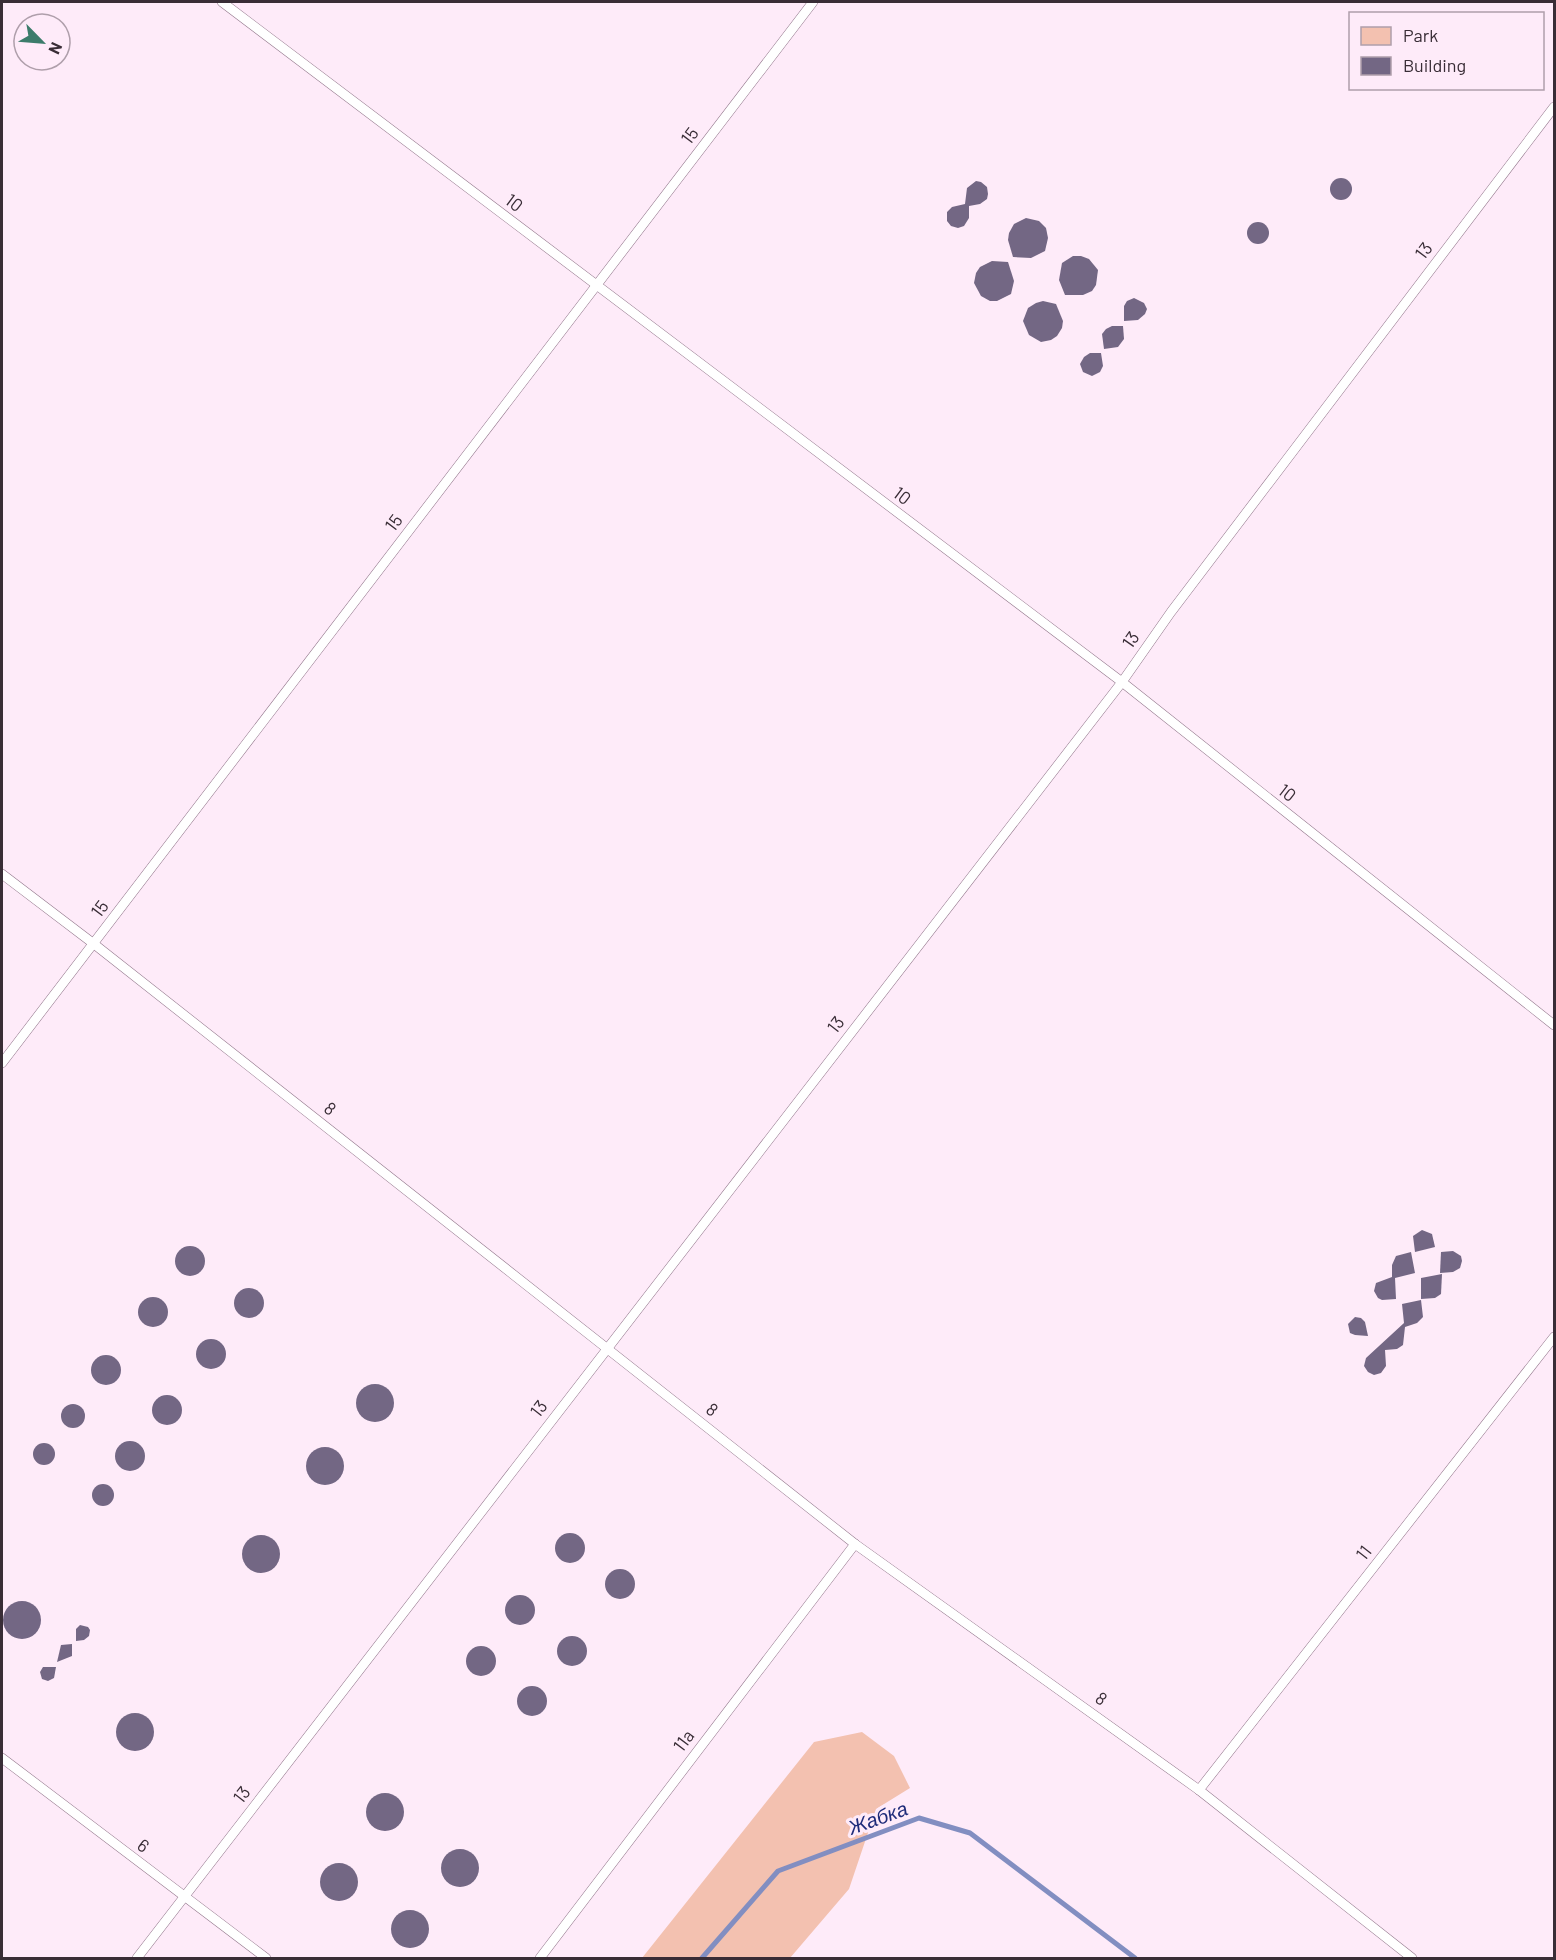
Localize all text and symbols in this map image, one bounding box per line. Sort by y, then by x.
north arrow [12,12,72,72]
legend [1349,12,1544,90]
text: Park [1403,24,1438,46]
text: N [45,40,67,57]
text: Building [1403,54,1466,76]
street label: 15 [676,123,703,148]
street label: 10 [501,188,528,216]
street label: 13 [1410,238,1437,263]
street label: 10 [889,481,916,509]
street label: 15 [380,510,407,535]
street label: 13 [1117,627,1144,652]
street label: 10 [1274,778,1301,806]
street label: 15 [86,896,113,921]
street label: 13 [822,1011,849,1037]
street label: 8 [320,1097,341,1120]
street label: 13 [525,1395,552,1421]
street label: 8 [702,1398,723,1421]
street label: 11 [1351,1541,1376,1564]
street label: 8 [1091,1687,1112,1710]
street label: 11a [668,1725,699,1756]
street label: 13 [228,1781,255,1807]
water label: Жабка [844,1795,911,1839]
street label: 6 [133,1834,154,1857]

